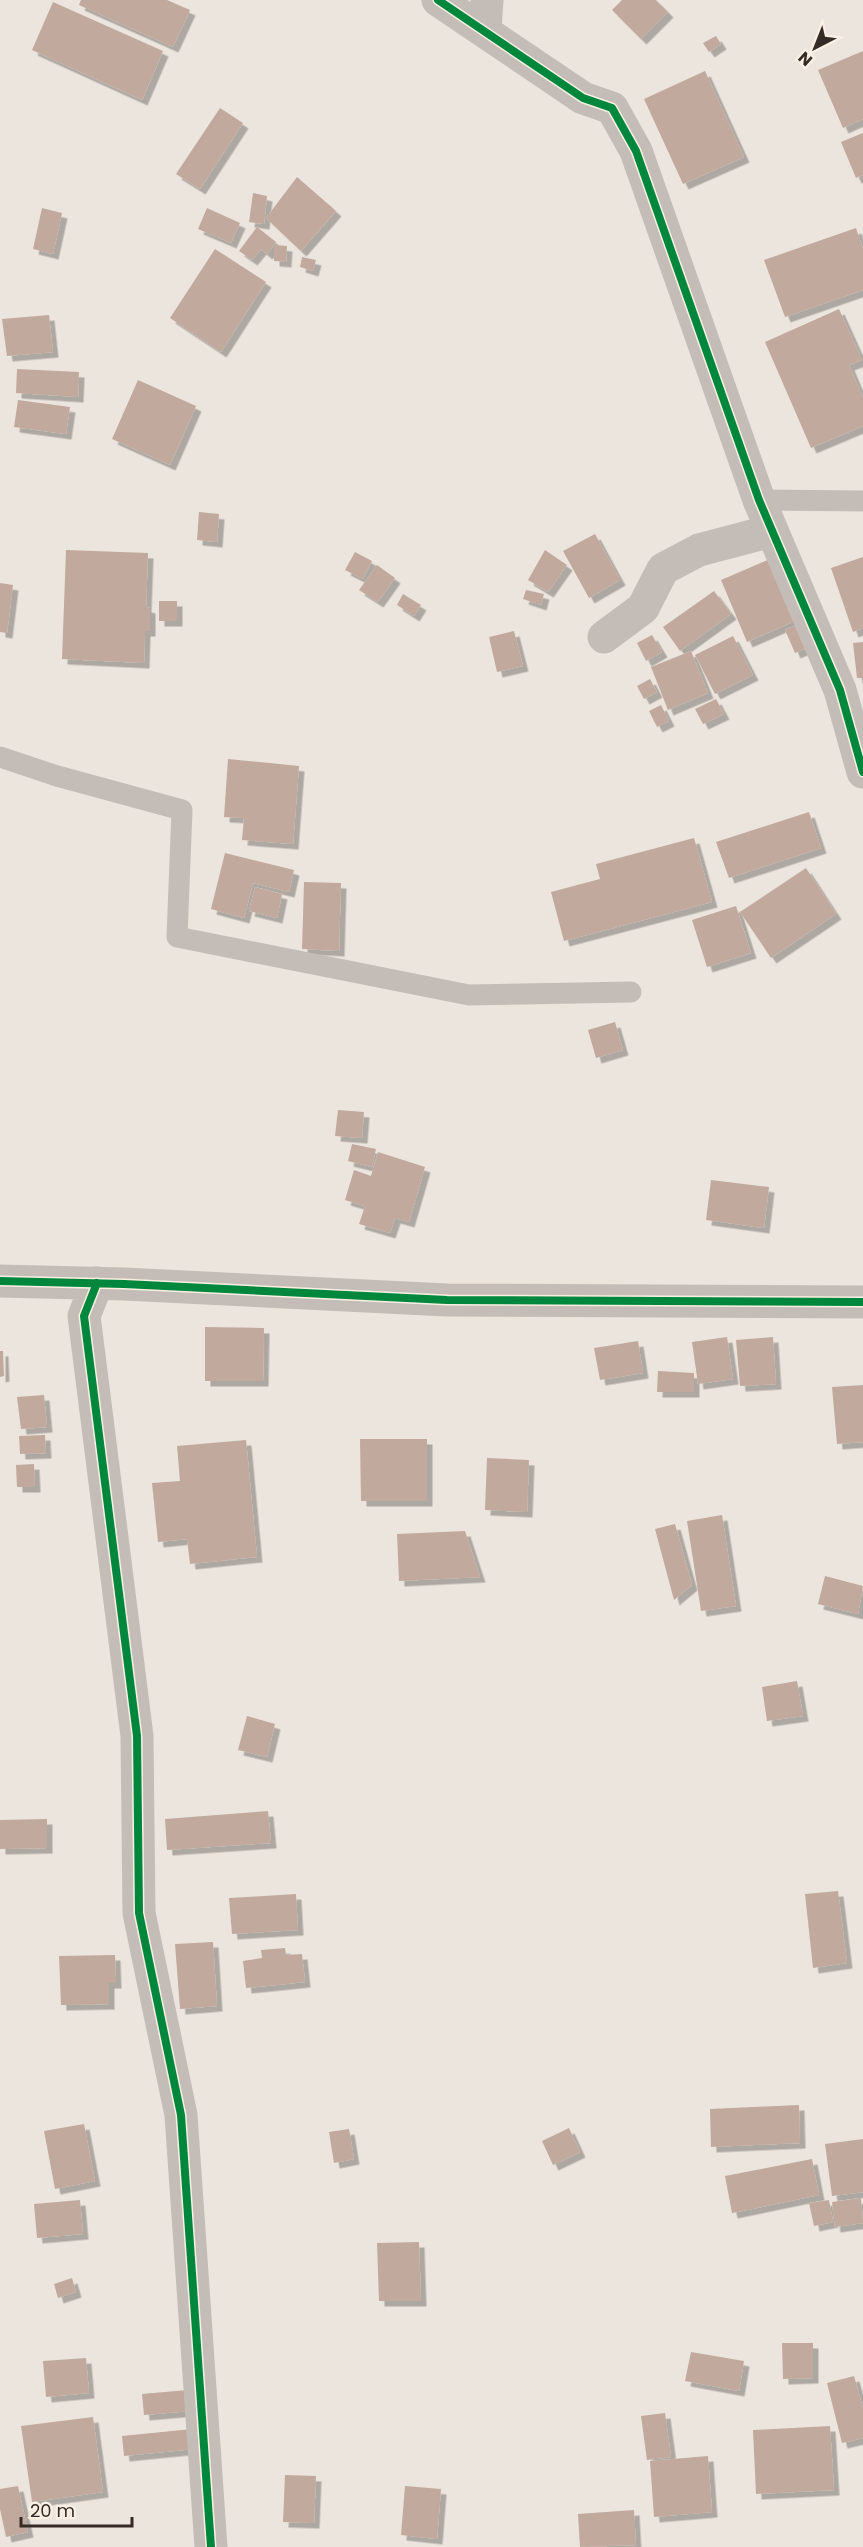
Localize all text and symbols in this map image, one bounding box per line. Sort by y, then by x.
north arrow [785,18,845,78]
text: N [793,46,817,71]
scale bar [21,2490,132,2528]
text: 20 m [30,2498,75,2523]

